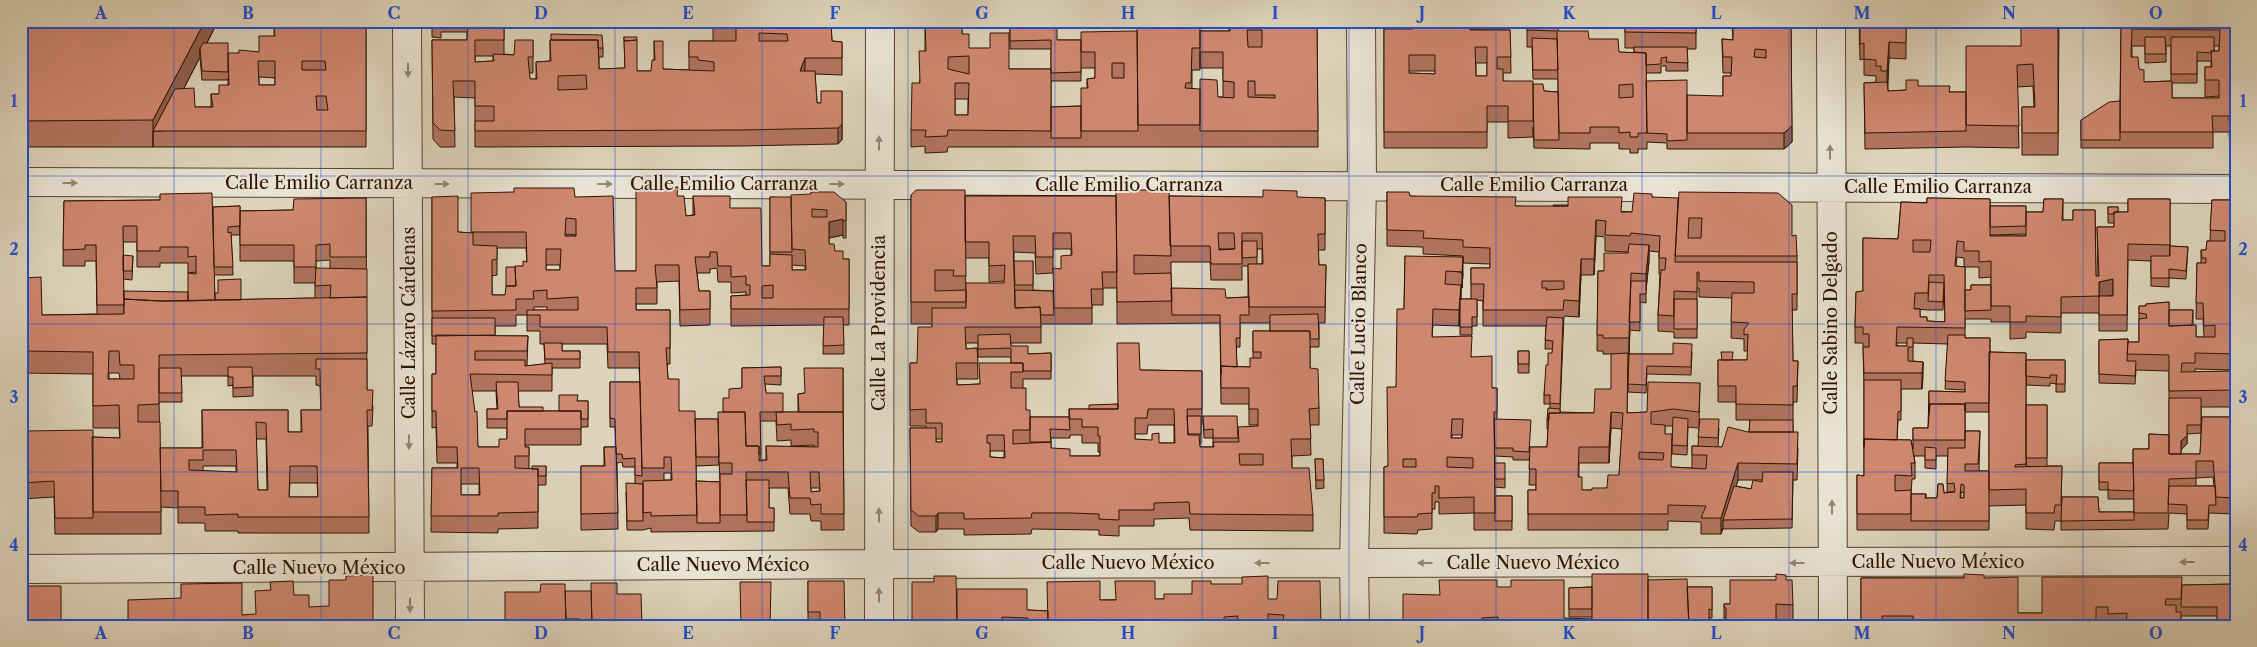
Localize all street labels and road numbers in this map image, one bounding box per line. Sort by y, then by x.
street label: Calle Emilio Carranza [225,172,414,194]
street label: Calle Emilio Carranza [630,173,819,195]
street label: Calle Emilio Carranza [1035,174,1224,196]
street label: Calle Emilio Carranza [1440,174,1629,196]
street label: Calle Emilio Carranza [1844,176,2033,198]
street label: Calle Lázaro Cárdenas [398,227,420,419]
street label: Calle Sabino Delgado [1820,231,1842,415]
street label: Calle La Providencia [868,234,890,411]
street label: Calle Lucio Blanco [1347,243,1371,405]
street label: Calle Nuevo México [1852,551,2024,573]
street label: Calle Nuevo México [1042,552,1214,574]
street label: Calle Nuevo México [1447,552,1619,574]
street label: Calle Nuevo México [637,554,809,576]
street label: Calle Nuevo México [233,557,405,579]

